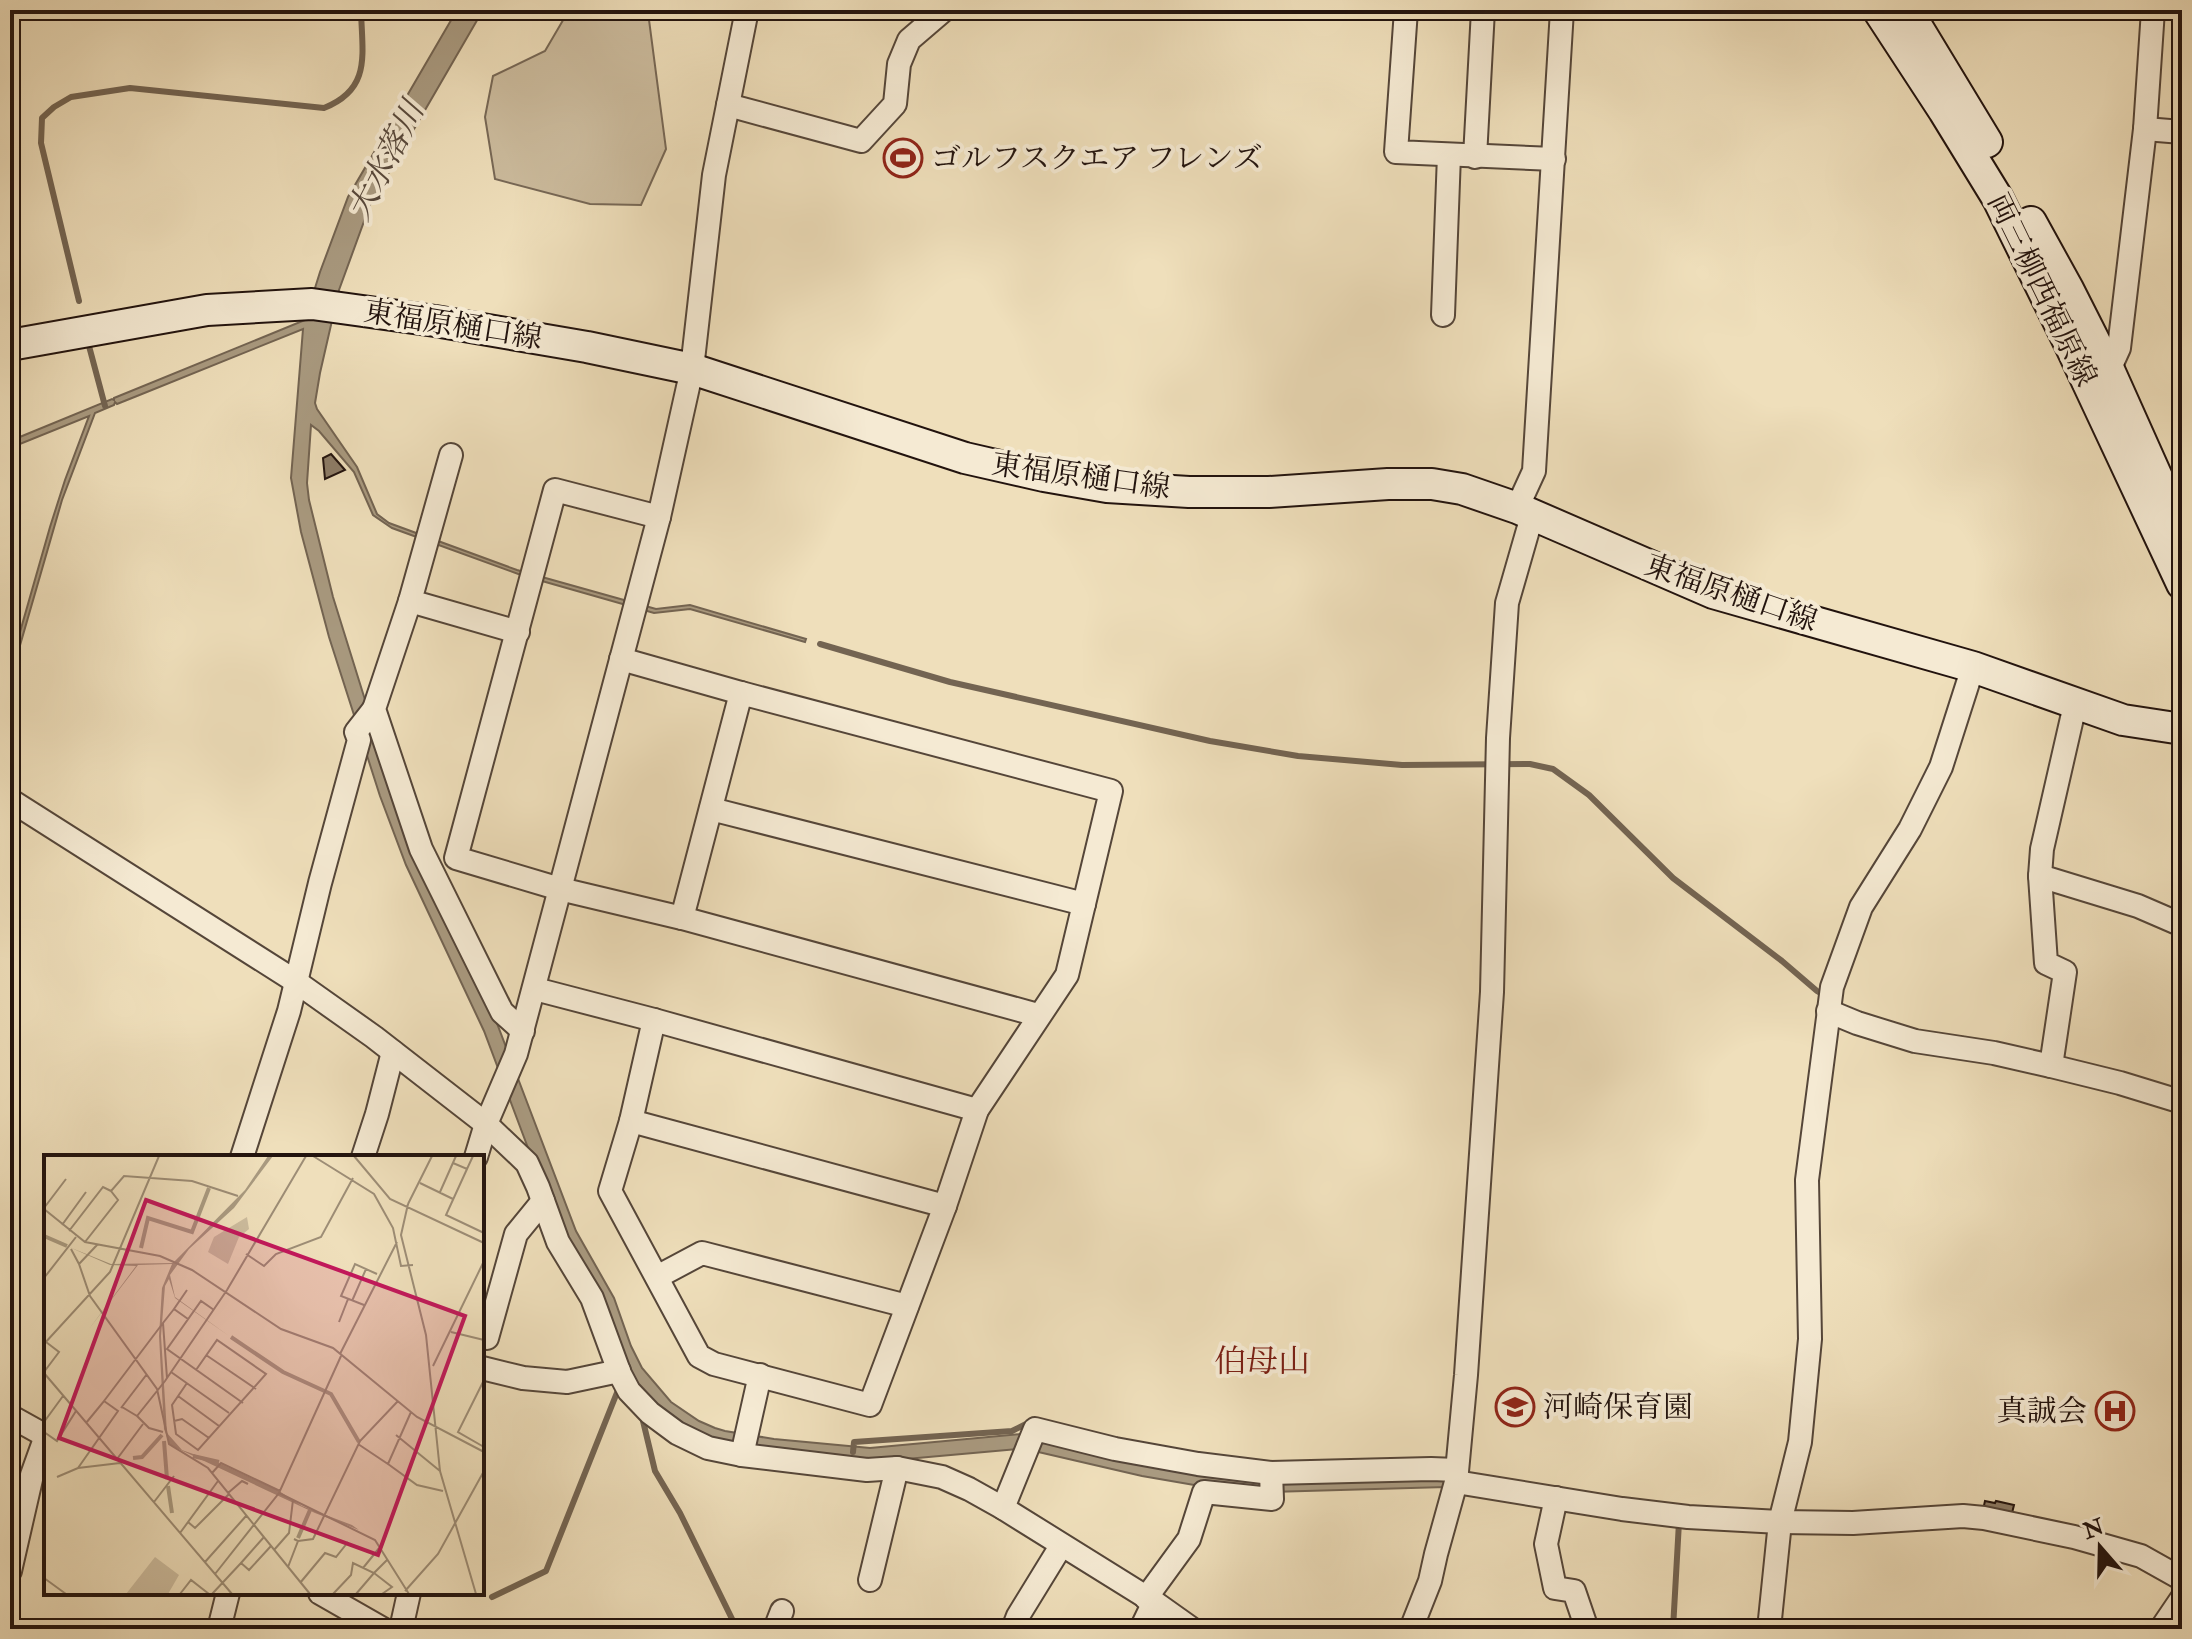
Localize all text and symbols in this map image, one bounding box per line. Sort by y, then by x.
water label: 大水落川 [339,92,434,227]
sports icon: ゴルフスクエア フレンズ [882,137,924,179]
place label: ゴルフスクエア フレンズ [931,140,1263,177]
street label: 両三柳西福原線 [1979,188,2105,392]
street label: 東福原樋口線 [361,293,545,357]
street label: 東福原樋口線 [989,445,1173,507]
street label: 東福原樋口線 [1640,546,1822,640]
inset map [44,1155,484,1595]
district label: 伯母山 [1214,1342,1310,1382]
school or university icon: 河崎保育園 [1494,1386,1536,1428]
place label: 河崎保育園 [1543,1389,1693,1426]
hospital icon: 真誠会 [2094,1390,2136,1432]
place label: 真誠会 [1997,1393,2087,1430]
north arrow [2060,1507,2140,1587]
text: N [2079,1513,2108,1546]

